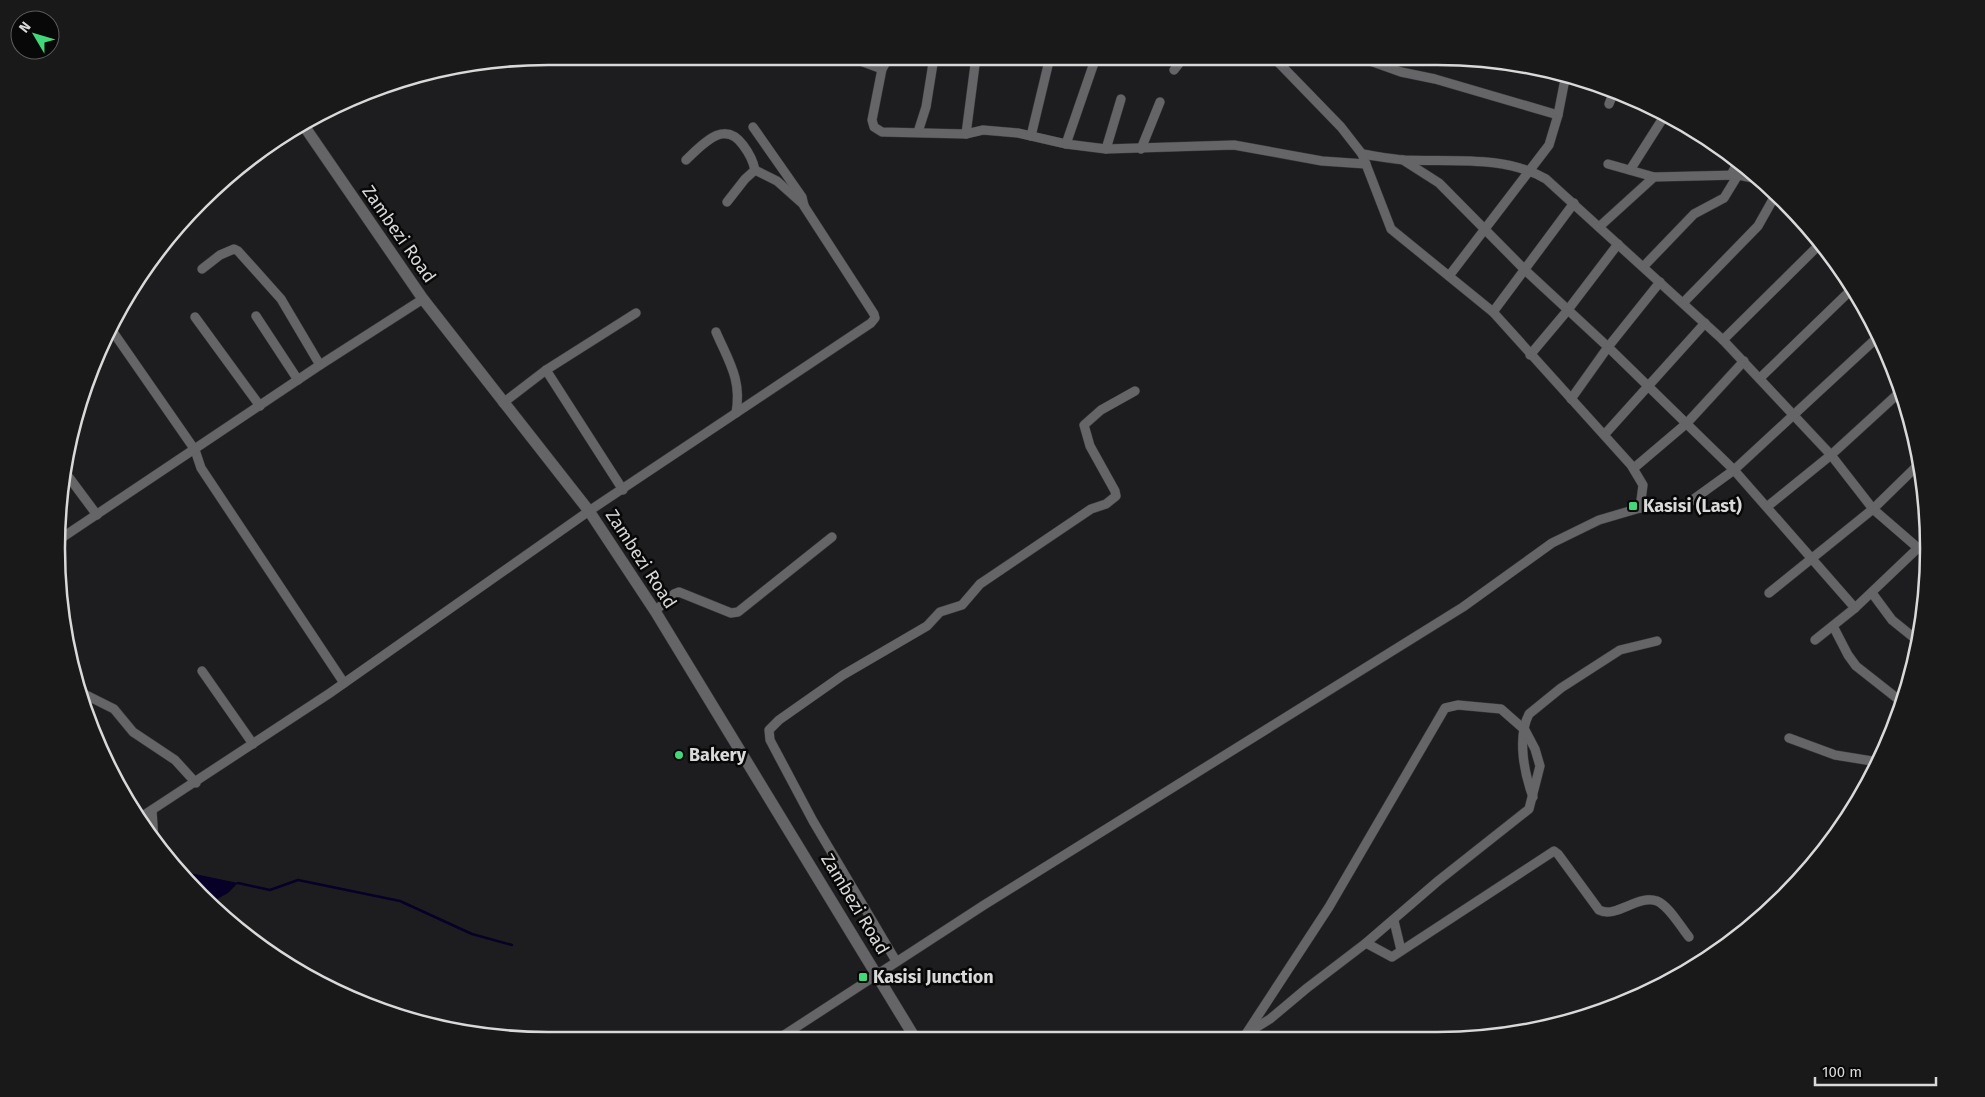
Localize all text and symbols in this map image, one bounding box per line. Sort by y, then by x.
north arrow [10,10,60,60]
text: N [16,18,35,36]
street label: Zambezi Road [357,181,441,287]
place label: Kasisi (Last) [1643,495,1742,517]
marker: Kasisi (Last) [1627,500,1639,512]
street label: Zambezi Road [601,505,681,613]
place label: Bakery [689,744,747,766]
marker: Bakery [673,749,685,761]
street label: Zambezi Road [816,849,894,959]
place label: Kasisi Junction [873,966,994,988]
marker: Kasisi Junction [857,971,869,983]
scale bar [1815,1054,1936,1086]
text: 100 m [1822,1063,1862,1081]

